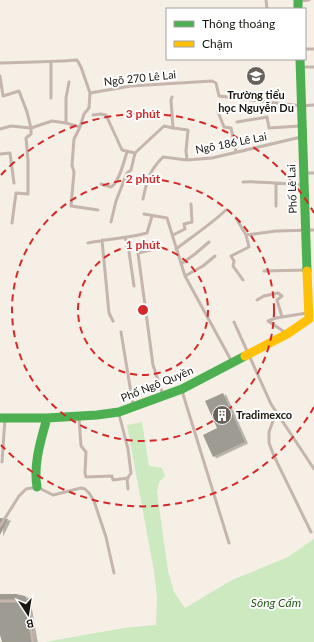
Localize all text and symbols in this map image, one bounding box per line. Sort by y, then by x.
legend [166,8,306,60]
text: Thông thoáng [202,16,275,31]
text: Chậm [202,36,233,51]
school or university icon: Trường tiểu học Nguyễn Du [245,65,267,87]
street label: Ngõ 270 Lê Lai [103,67,177,88]
place label: Trường tiểu học Nguyễn Du [218,88,294,114]
text: 3 phút [126,106,161,121]
street label: Ngõ 186 Lê Lai [194,129,268,156]
street label: Phố Lê Lai [284,164,299,214]
text: 2 phút [126,171,161,186]
text: 1 phút [126,237,161,252]
centre of rings [136,303,150,317]
street label: Phố Ngô Quyền [119,363,195,404]
building icon: Tradimexco [211,404,233,426]
place label: Tradimexco [236,408,292,421]
north arrow [8,594,48,634]
water label: Sông Cấm [251,595,301,610]
text: B [25,617,35,631]

